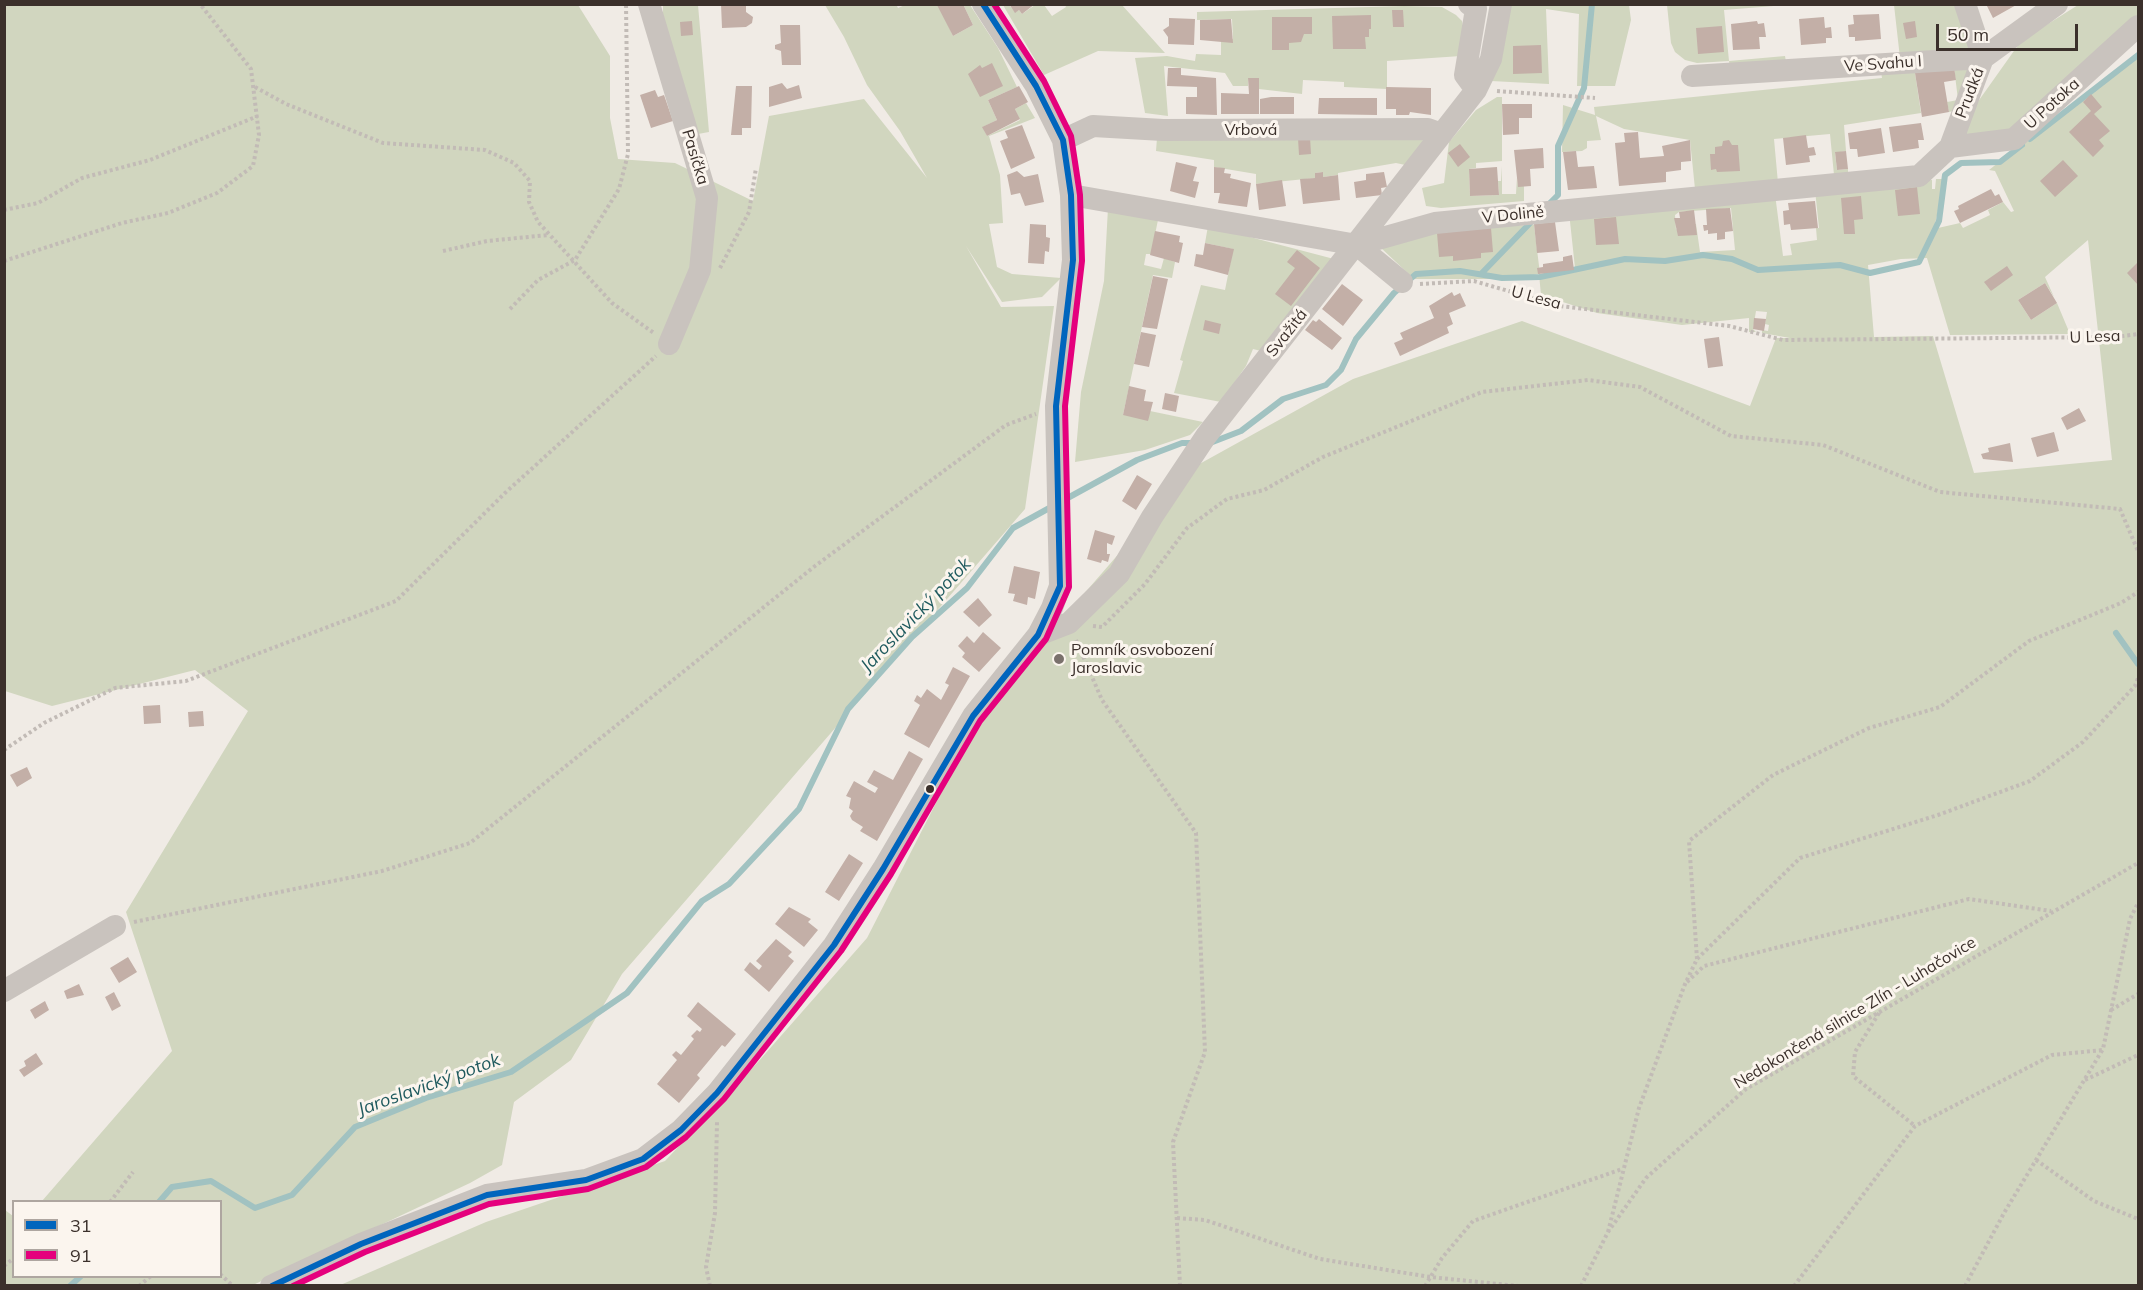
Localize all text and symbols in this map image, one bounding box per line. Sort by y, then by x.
scale bar [1939,12,2082,50]
text: 50 m [1947,23,1989,46]
street label: Ve Svahu I [1844,52,1922,76]
street label: Prudká [1952,65,1988,121]
street label: U Potoka [2021,74,2083,134]
street label: Vrbová [1225,120,1277,140]
street label: Pasíčka [677,127,713,187]
street label: V Dolině [1481,202,1545,228]
street label: U Lesa [1509,282,1563,314]
street label: Svažitá [1262,305,1312,361]
street label: U Lesa [2069,327,2121,347]
water label: Jaroslavický potok [856,554,976,676]
place label: Pomník osvobození Jaroslavic [1071,640,1213,678]
marker: Pomník osvobození Jaroslavic [1052,652,1066,666]
unlabelled marker [924,783,936,795]
street label: Nedokončená silnice Zlín - Luhačovice [1730,933,1980,1093]
water label: Jaroslavický potok [355,1049,503,1121]
legend [12,1200,222,1278]
text: 31 [70,1214,92,1237]
text: 91 [70,1244,92,1267]

